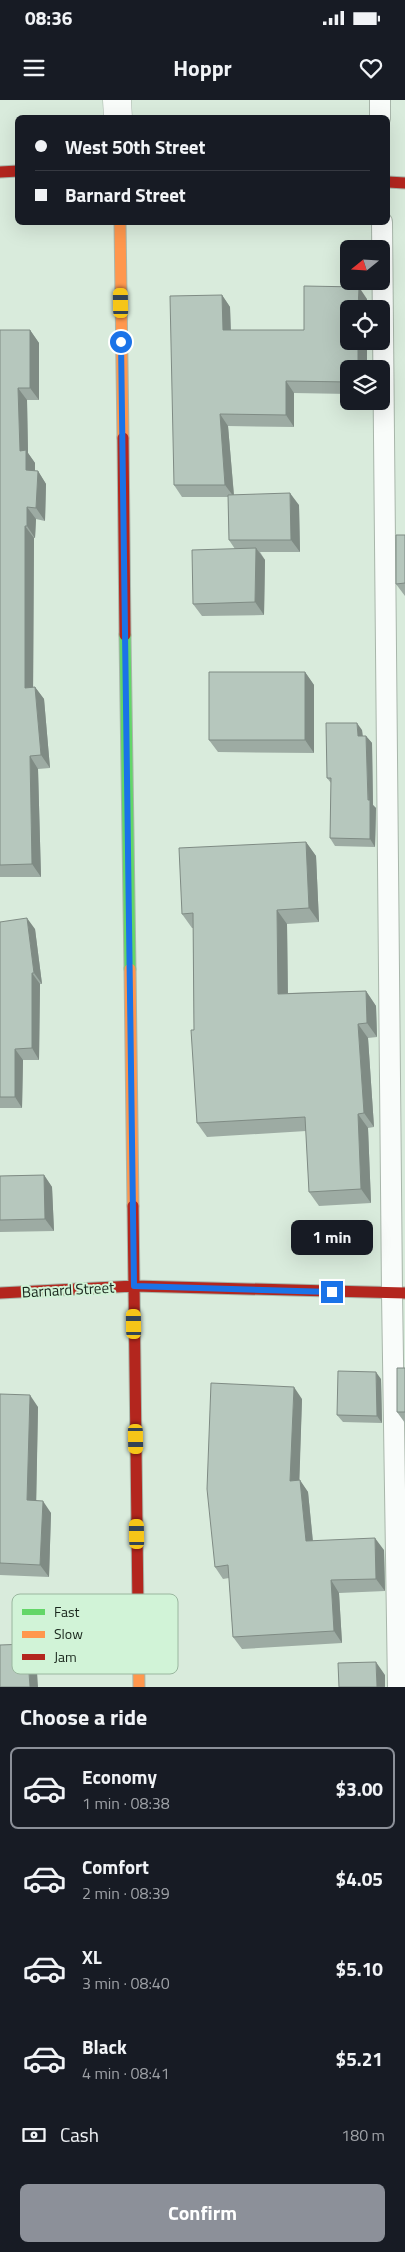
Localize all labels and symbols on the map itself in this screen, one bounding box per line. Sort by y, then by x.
north arrow [340,240,390,290]
car [113,288,128,318]
route start [110,331,132,353]
callout: 1 min [291,1220,373,1254]
street label: Barnard Street [21,1276,115,1303]
route end [321,1281,343,1303]
car [126,1309,141,1339]
car [128,1424,143,1454]
car [129,1519,144,1549]
legend [12,1594,178,1674]
text: Fast [54,1601,79,1622]
text: Slow [54,1623,83,1644]
text: Jam [54,1646,77,1667]

